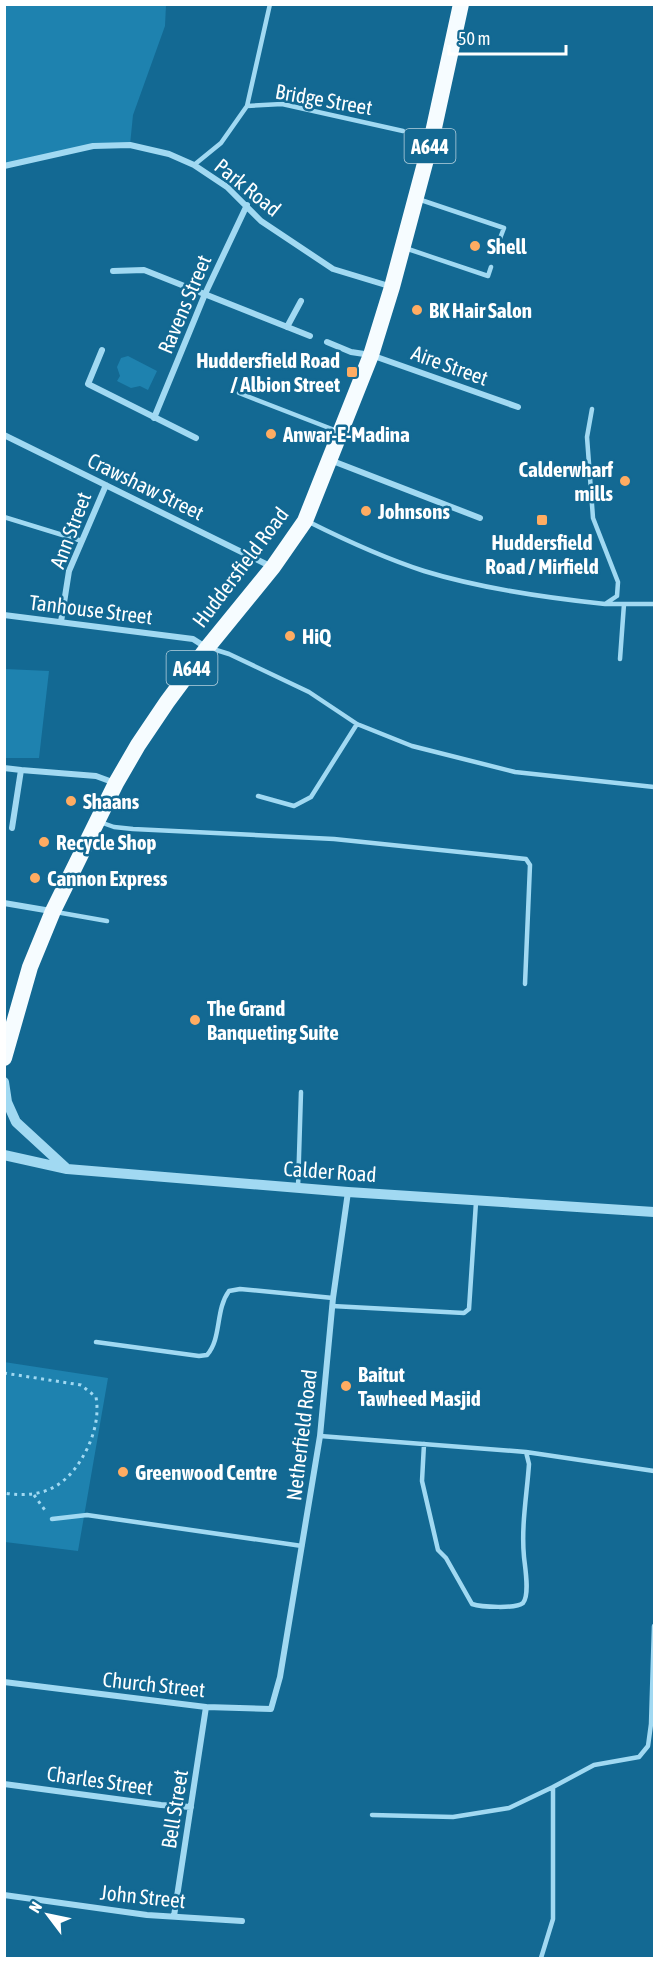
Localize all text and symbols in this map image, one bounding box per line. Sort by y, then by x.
scale bar [449,18,566,56]
text: 50 m [458,28,490,49]
street label: Bridge Street [274,79,374,119]
road number: A644 [404,129,456,163]
street label: Park Road [210,153,286,221]
place label: Shell [487,234,527,258]
marker: Shell [468,239,482,253]
street label: Ravens Street [152,251,216,357]
place label: BK Hair Salon [429,298,532,322]
marker: BK Hair Salon [410,303,424,317]
street label: Aire Street [408,340,492,390]
place label: Huddersfield Road / Albion Street [196,348,340,396]
marker: Huddersfield Road / Albion Street [345,365,359,379]
place label: Anwar-E-Madina [282,422,410,446]
marker: Anwar-E-Madina [264,427,278,441]
street label: Crawshaw Street [84,448,208,524]
place label: Calderwharf mills [518,457,614,505]
marker: Calderwharf mills [618,474,632,488]
street label: Ann Street [45,489,95,571]
place label: Johnsons [377,499,450,523]
street label: Huddersfield Road [187,502,293,632]
marker: Johnsons [359,504,373,518]
marker: Huddersfield Road / Mirfield [535,513,549,527]
place label: Huddersfield Road / Mirfield [485,530,599,578]
street label: Tanhouse Street [28,590,154,628]
place label: HiQ [302,624,332,648]
marker: HiQ [283,629,297,643]
road number: A644 [166,651,218,685]
place label: Shaans [83,789,140,813]
marker: Shaans [64,794,78,808]
place label: Recycle Shop [56,830,157,854]
marker: Recycle Shop [37,835,51,849]
place label: Cannon Express [47,866,168,890]
marker: Cannon Express [28,871,42,885]
place label: The Grand Banqueting Suite [207,996,339,1044]
marker: The Grand Banqueting Suite [188,1013,202,1027]
street label: Calder Road [283,1156,377,1186]
place label: Baitut Tawheed Masjid [358,1362,481,1410]
street label: Netherfield Road [281,1368,321,1502]
marker: Baitut Tawheed Masjid [339,1379,353,1393]
place label: Greenwood Centre [135,1460,277,1484]
marker: Greenwood Centre [116,1465,130,1479]
street label: Church Street [102,1667,206,1701]
street label: Charles Street [45,1761,155,1799]
street label: Bell Street [156,1768,192,1850]
street label: John Street [99,1880,187,1912]
north arrow [18,1885,78,1945]
text: N [25,1898,45,1916]

